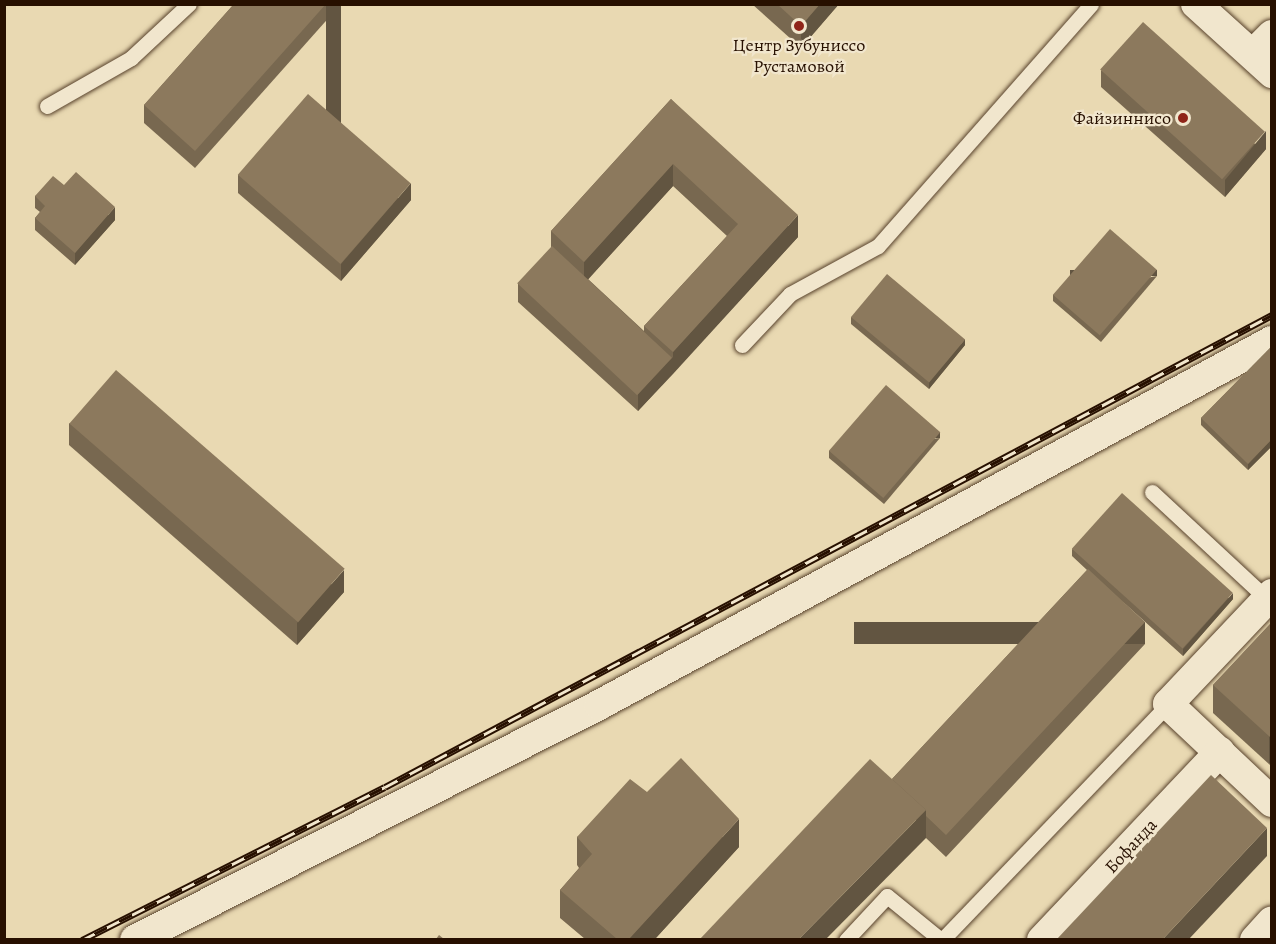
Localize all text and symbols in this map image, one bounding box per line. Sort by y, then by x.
marker: Центр Зубуниссо Рустамовой [792,19,806,33]
place label: Центр Зубуниссо Рустамовой [733,35,865,78]
place label: Файзиннисо [1073,107,1171,129]
marker: Файзиннисо [1176,111,1190,125]
street label: Бофанда [1100,814,1162,878]

